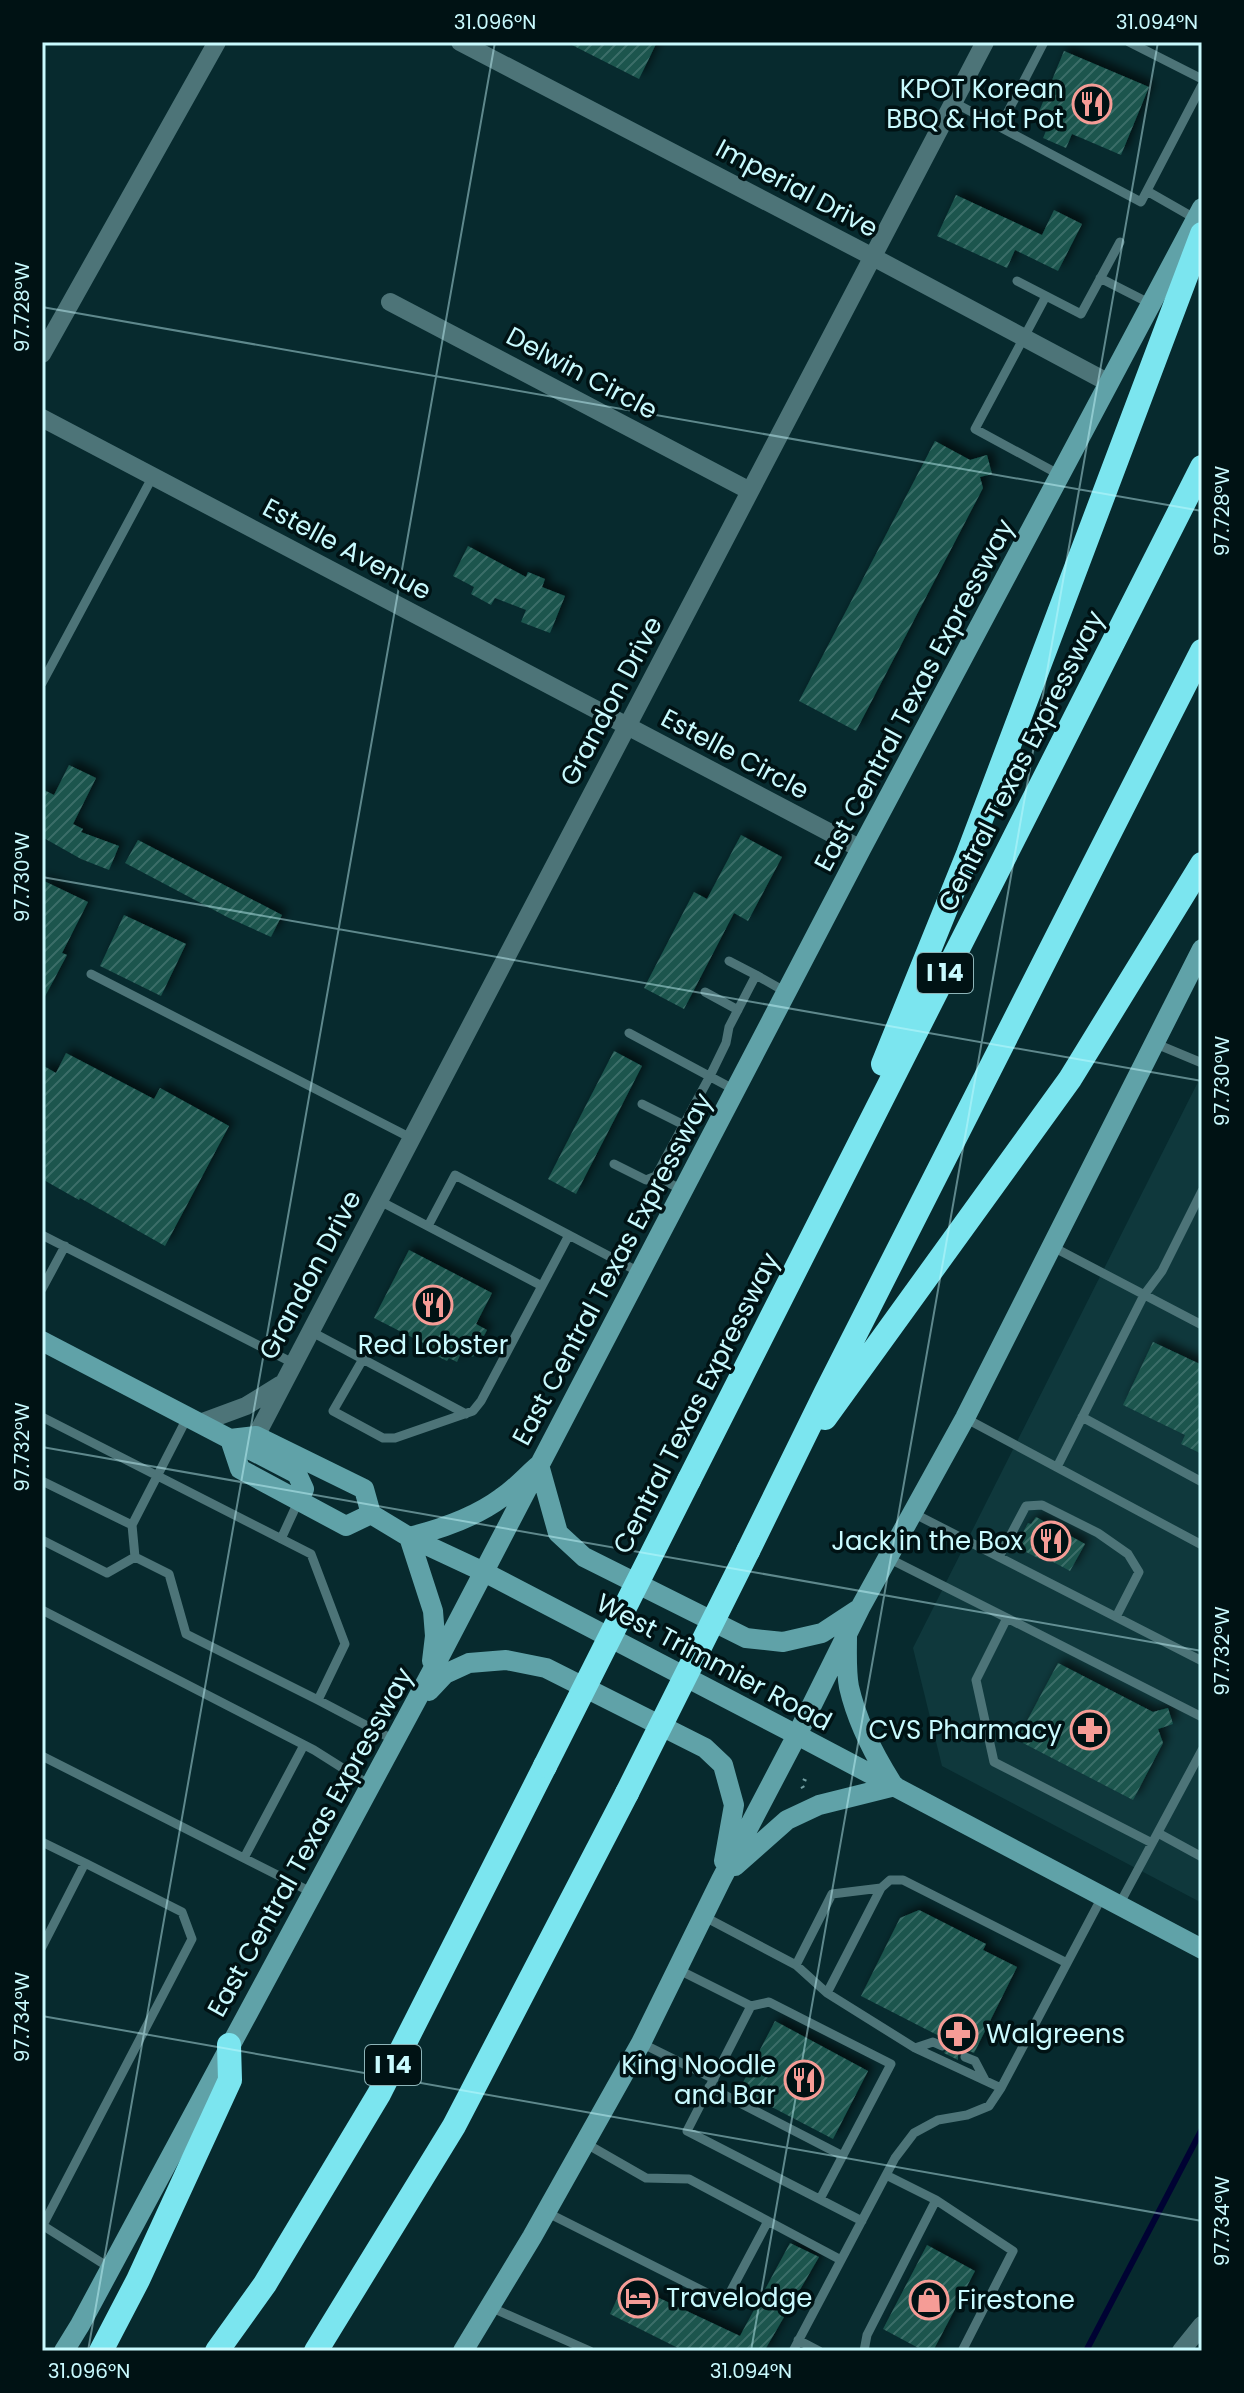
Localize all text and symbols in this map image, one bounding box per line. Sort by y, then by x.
text: 31.096°N [454,8,536,36]
text: 31.094°N [1116,8,1198,36]
place label: KPOT Korean BBQ & Hot Pot [886,71,1064,137]
restaurant icon: KPOT Korean BBQ & Hot Pot [1071,83,1113,125]
street label: Imperial Drive [709,130,885,246]
text: 97.728°W [8,261,36,352]
street label: Delwin Circle [500,318,664,428]
text: 97.728°W [1208,465,1236,556]
street label: Estelle Avenue [256,489,438,609]
street label: East Central Texas Expressway [808,514,1020,876]
street label: Central Texas Expressway [931,605,1111,917]
street label: Grandon Drive [551,610,671,792]
street label: Estelle Circle [655,700,815,808]
text: 97.730°W [8,831,36,922]
road number: I 14 [917,953,973,993]
text: 97.730°W [1208,1035,1236,1126]
street label: East Central Texas Expressway [506,1088,718,1450]
street label: Grandon Drive [250,1184,370,1366]
street label: Central Texas Expressway [606,1247,786,1559]
restaurant icon: Red Lobster [412,1284,454,1326]
place label: Red Lobster [358,1327,508,1363]
text: 97.732°W [8,1402,36,1492]
restaurant icon: Jack in the Box [1030,1520,1072,1562]
place label: Jack in the Box [831,1523,1024,1559]
street label: West Trimmier Road [590,1585,838,1739]
text: 97.732°W [1208,1606,1236,1696]
street label: East Central Texas Expressway [199,1660,422,2023]
pharmacy icon: CVS Pharmacy [1069,1709,1111,1751]
place label: CVS Pharmacy [868,1712,1062,1748]
text: 97.734°W [8,1971,36,2062]
pharmacy icon: Walgreens [937,2013,979,2055]
place label: Walgreens [986,2016,1125,2052]
road number: I 14 [365,2045,421,2085]
place label: King Noodle and Bar [621,2047,776,2113]
restaurant icon: King Noodle and Bar [783,2059,825,2101]
text: 97.734°W [1208,2175,1236,2266]
hotel icon: Travelodge [617,2277,659,2319]
shop icon: Firestone [908,2279,950,2321]
place label: Travelodge [666,2280,812,2316]
place label: Firestone [957,2282,1075,2318]
text: 31.096°N [48,2357,130,2385]
text: 31.094°N [710,2357,792,2385]

